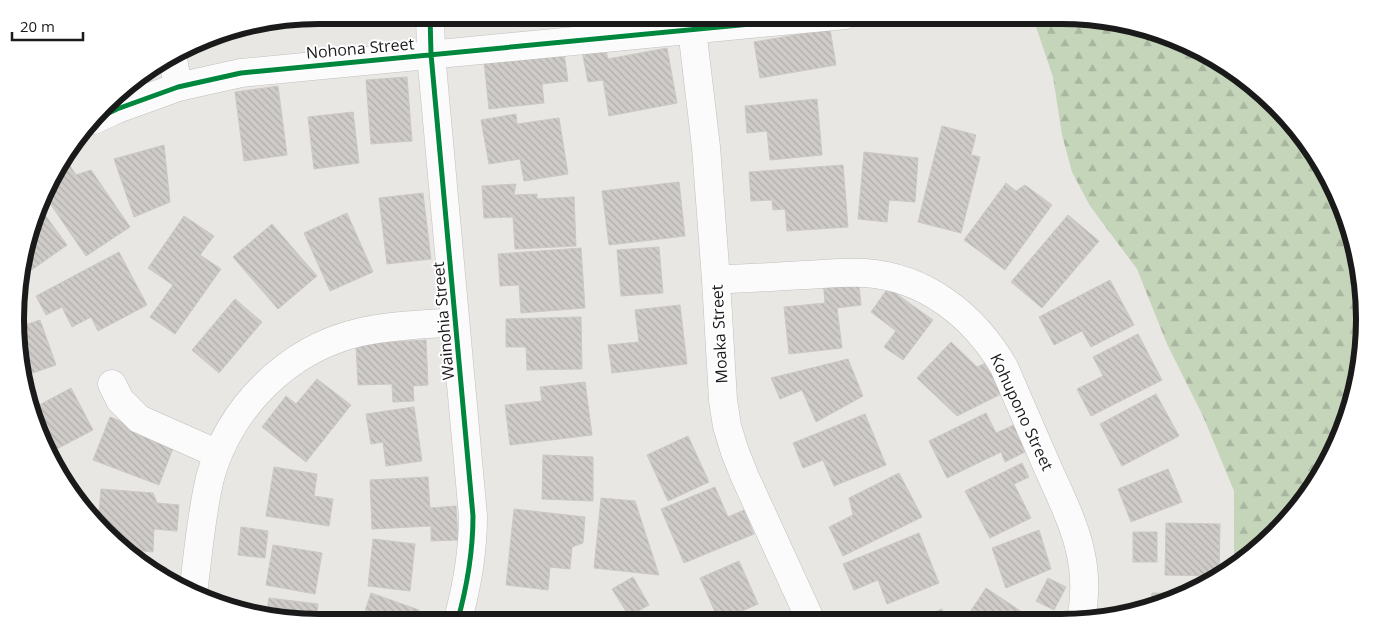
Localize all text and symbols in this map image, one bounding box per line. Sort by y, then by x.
scale bar [12,10,84,42]
text: 20 m [20,16,55,36]
street label: Nohona Street [305,32,415,64]
street label: Wainohia Street [427,261,459,381]
street label: Moaka Street [705,284,733,384]
street label: Kohupono Street [985,350,1059,474]

